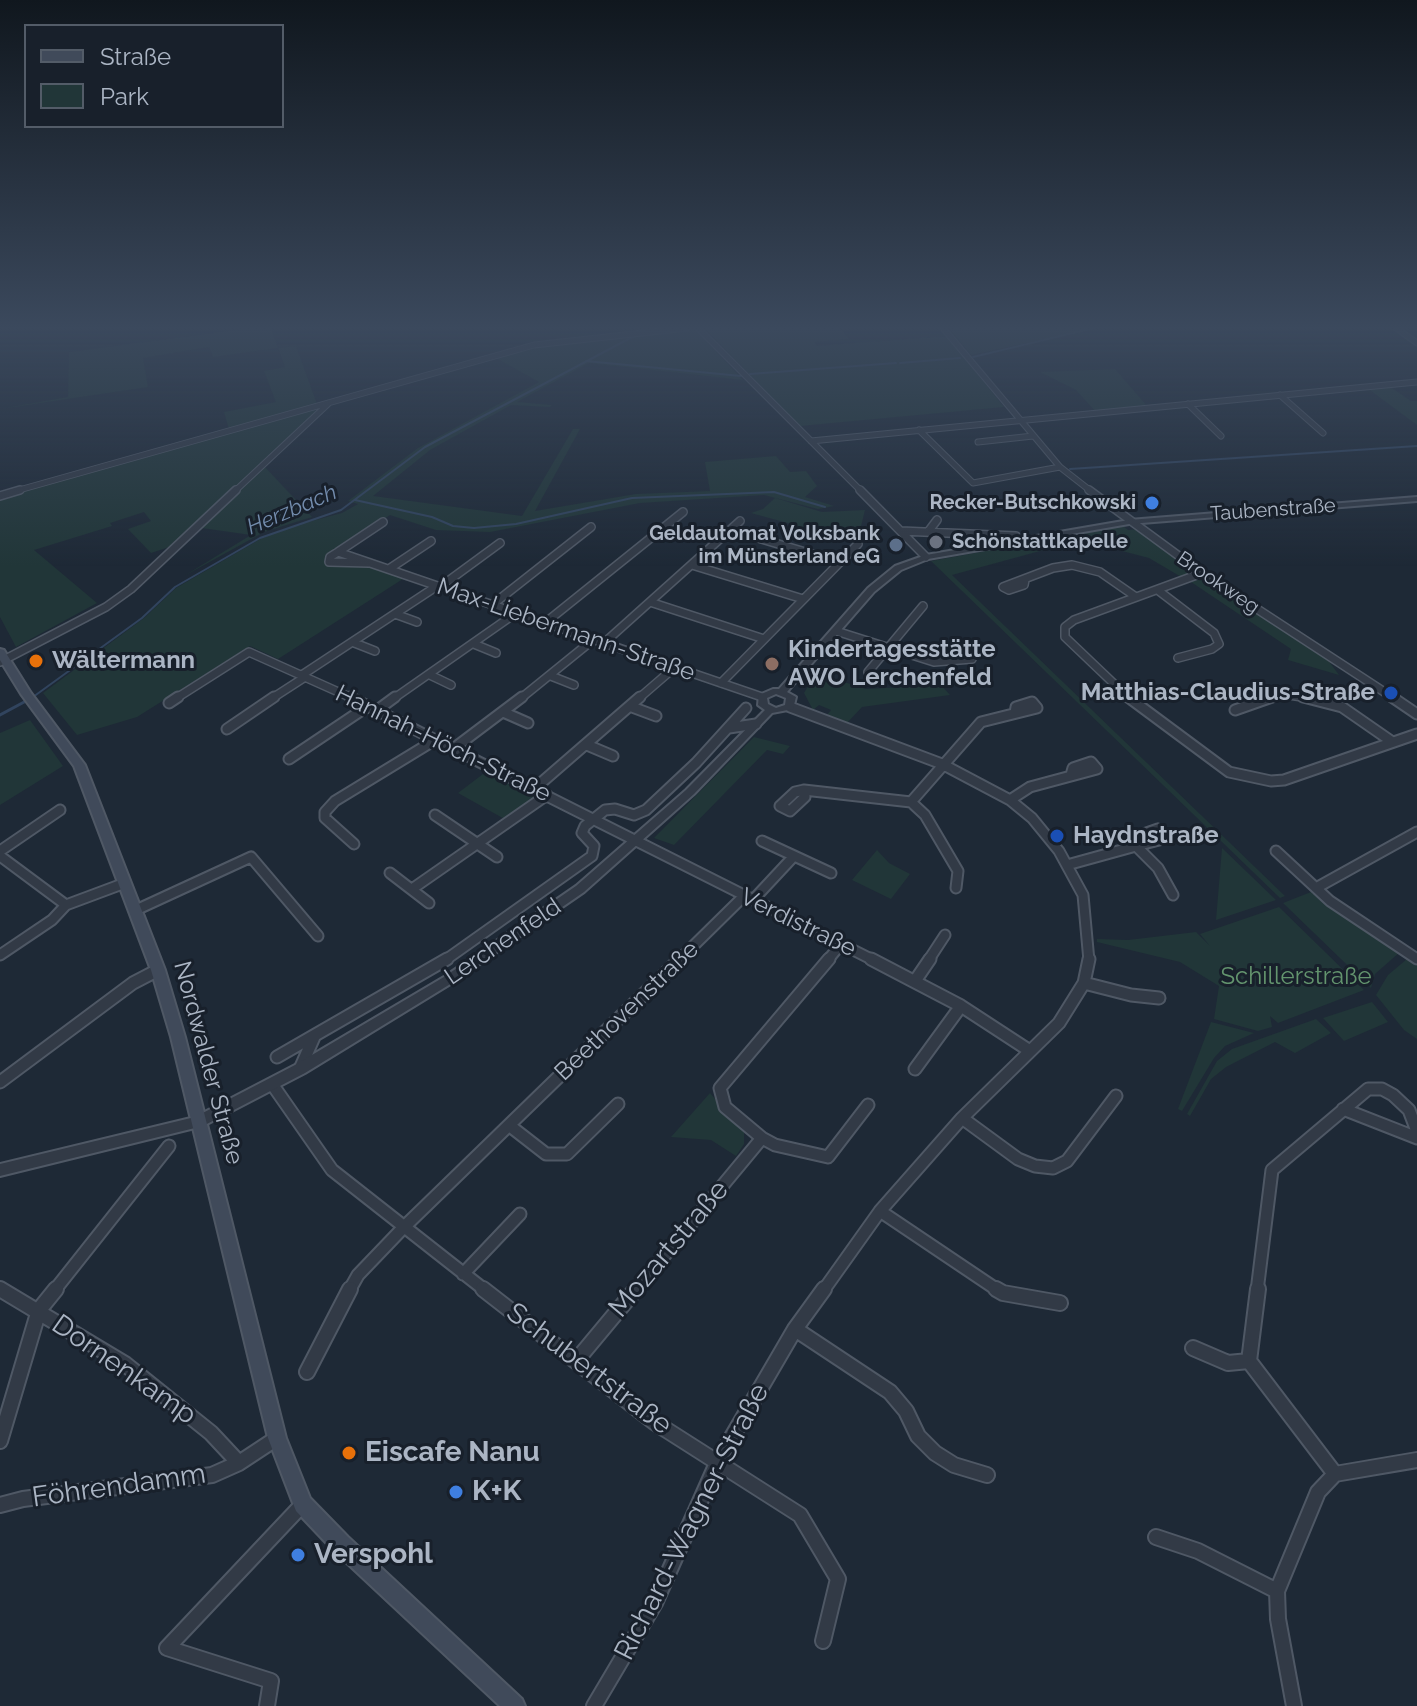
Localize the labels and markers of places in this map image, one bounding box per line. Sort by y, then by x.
place label: Recker-Butschkowski [930,491,1136,515]
marker: Recker-Butschkowski [1143,494,1161,512]
place label: Geldautomat Volksbank im Münsterland eG [649,522,880,569]
place label: Schönstattkapelle [952,530,1128,554]
marker: Schönstattkapelle [927,533,945,551]
marker: Geldautomat Volksbank im Münsterland eG [887,536,905,554]
place label: Kindertagesstätte AWO Lerchenfeld [788,636,996,692]
place label: Wältermann [52,647,195,675]
marker: Wältermann [27,652,45,670]
marker: Kindertagesstätte AWO Lerchenfeld [763,655,781,673]
place label: Matthias-Claudius-Straße [1081,679,1375,707]
marker: Matthias-Claudius-Straße [1382,684,1400,702]
place label: Haydnstraße [1073,822,1219,850]
marker: Haydnstraße [1048,827,1066,845]
place label: Eiscafe Nanu [365,1436,540,1470]
marker: Eiscafe Nanu [340,1444,358,1462]
place label: K+K [472,1475,521,1509]
marker: K+K [447,1483,465,1501]
place label: Verspohl [314,1538,433,1572]
marker: Verspohl [289,1546,307,1564]

